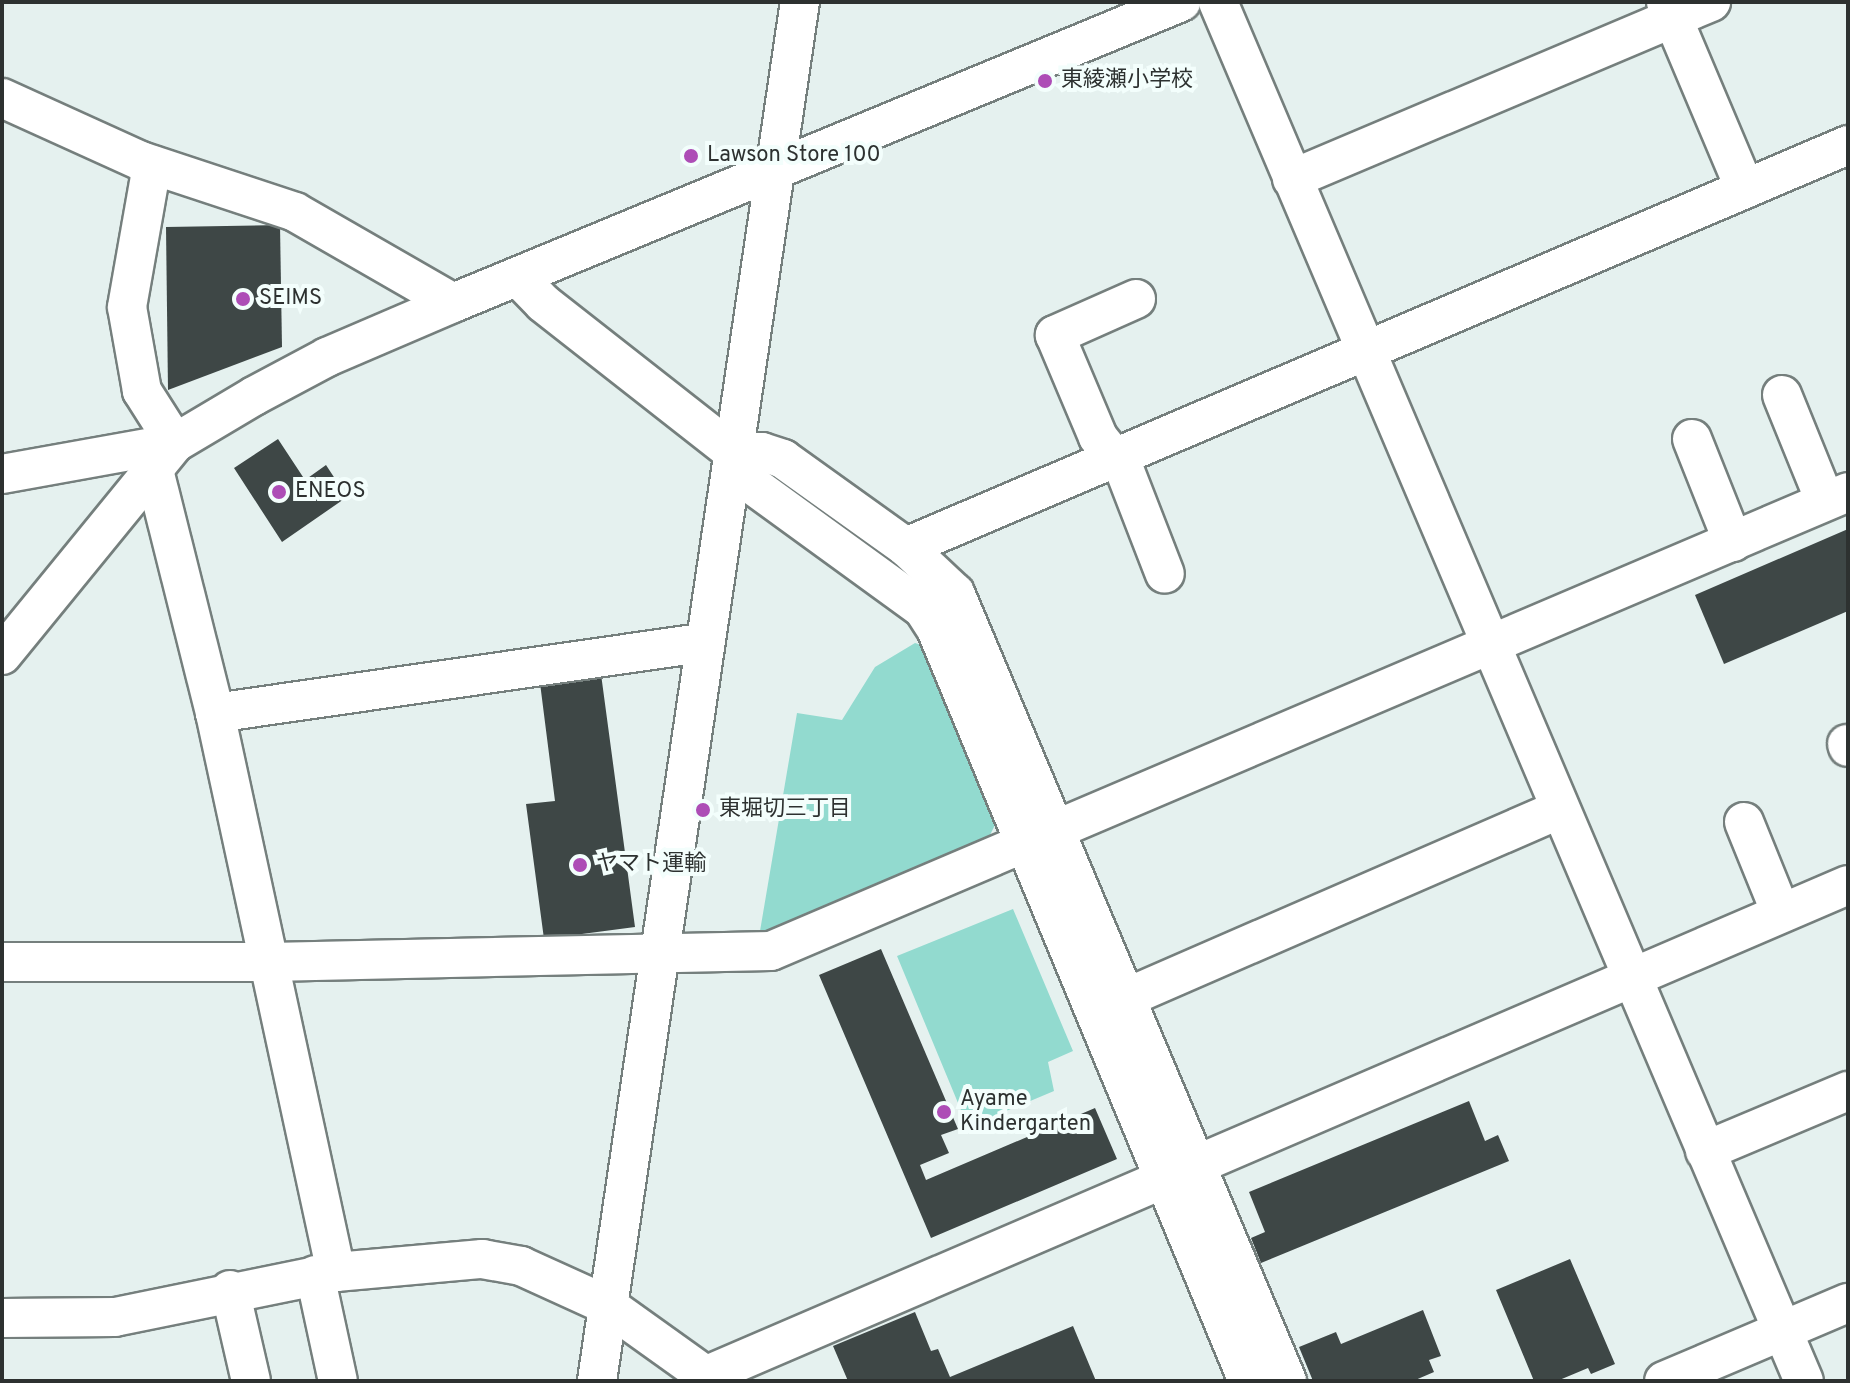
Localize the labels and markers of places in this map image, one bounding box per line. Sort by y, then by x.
place label: 東綾瀬小学校 [1061,68,1193,94]
marker: 東綾瀬小学校 [1036,72,1054,90]
place label: Lawson Store 100 [707,143,881,169]
marker: Lawson Store 100 [682,147,700,165]
place label: SEIMS [259,286,322,312]
marker: SEIMS [234,290,252,308]
place label: ENEOS [295,479,366,505]
marker: ENEOS [270,483,288,501]
place label: 東堀切三丁目 [719,797,851,823]
marker: 東堀切三丁目 [694,801,712,819]
place label: ヤマト運輸 [596,852,706,878]
marker: ヤマト運輸 [571,856,589,874]
place label: Ayame Kindergarten [960,1086,1091,1138]
marker: Ayame Kindergarten [935,1103,953,1121]

